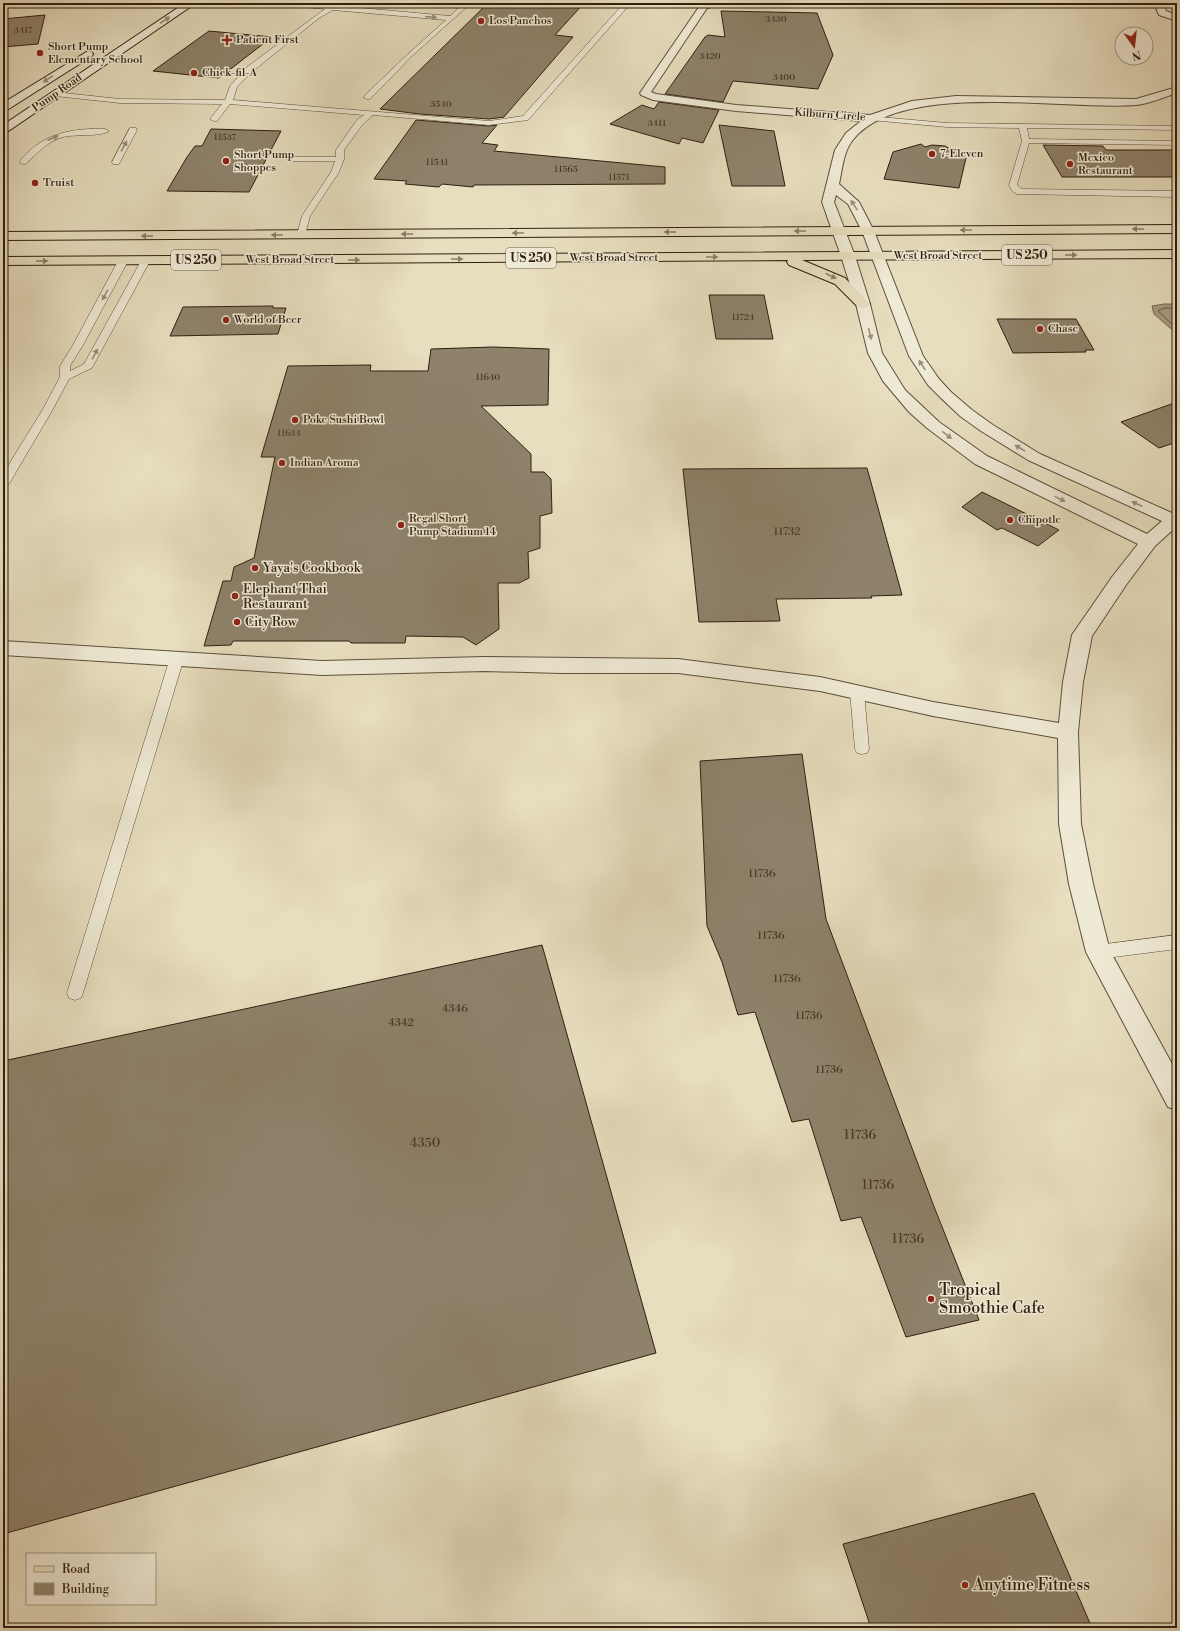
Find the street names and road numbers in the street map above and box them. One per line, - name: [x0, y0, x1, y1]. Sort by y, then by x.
- street label: Pump Road: [29, 70, 85, 115]
- street label: Kilburn Circle: [794, 106, 866, 125]
- road number: US 250: [1002, 245, 1052, 265]
- road number: US 250: [506, 248, 556, 268]
- street label: West Broad Street: [893, 249, 982, 263]
- road number: US 250: [171, 250, 221, 270]
- street label: West Broad Street: [569, 251, 658, 265]
- street label: West Broad Street: [245, 253, 334, 267]

